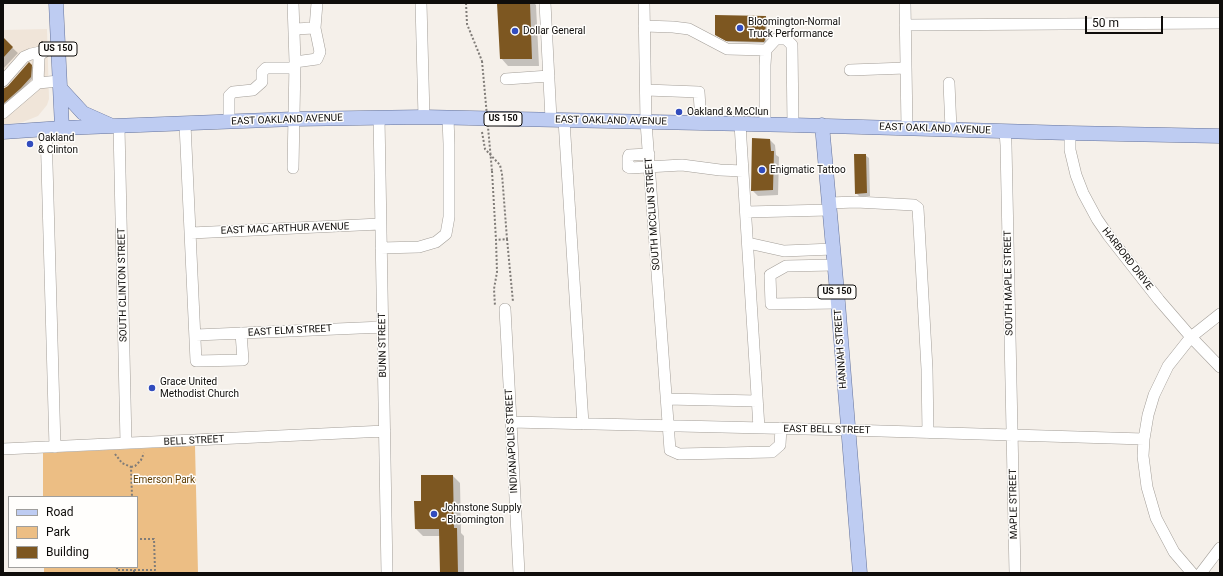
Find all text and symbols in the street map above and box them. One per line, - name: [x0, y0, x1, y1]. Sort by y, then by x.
- scale bar: [1087, 8, 1165, 34]
- place label: Bloomington-Normal Truck Performance: [748, 16, 840, 40]
- text: 50 m: [1092, 16, 1119, 30]
- marker: Bloomington-Normal Truck Performance: [735, 23, 745, 33]
- place label: Dollar General: [523, 25, 585, 37]
- marker: Dollar General: [510, 26, 520, 36]
- road number: US 150: [39, 42, 77, 56]
- place label: Oakland & McClun: [687, 106, 769, 118]
- marker: Oakland & McClun: [674, 107, 684, 117]
- street label: EAST OAKLAND AVENUE: [231, 112, 343, 128]
- road number: US 150: [484, 112, 522, 126]
- street label: EAST OAKLAND AVENUE: [555, 114, 667, 128]
- street label: EAST OAKLAND AVENUE: [879, 121, 991, 137]
- place label: Oakland & Clinton: [38, 132, 78, 156]
- marker: Oakland & Clinton: [25, 139, 35, 149]
- street label: SOUTH MCCLUN STREET: [643, 157, 663, 271]
- place label: Enigmatic Tattoo: [770, 164, 846, 176]
- marker: Enigmatic Tattoo: [757, 165, 767, 175]
- street label: EAST MAC ARTHUR AVENUE: [220, 221, 350, 237]
- street label: HARBORD DRIVE: [1099, 225, 1155, 293]
- street label: SOUTH CLINTON STREET: [116, 228, 130, 342]
- street label: SOUTH MAPLE STREET: [1002, 230, 1016, 336]
- road number: US 150: [818, 285, 856, 299]
- street label: HANNAH STREET: [832, 309, 850, 389]
- street label: BUNN STREET: [376, 312, 390, 378]
- street label: EAST ELM STREET: [248, 323, 332, 339]
- place label: Grace United Methodist Church: [160, 376, 239, 400]
- marker: Grace United Methodist Church: [147, 383, 157, 393]
- street label: INDIANAPOLIS STREET: [503, 388, 521, 494]
- street label: EAST BELL STREET: [783, 423, 871, 437]
- street label: BELL STREET: [163, 433, 225, 449]
- street label: MAPLE STREET: [1007, 469, 1021, 539]
- park label: Emerson Park: [133, 474, 195, 486]
- legend: [8, 496, 138, 568]
- place label: Johnstone Supply - Bloomington: [442, 502, 521, 526]
- text: Road: [46, 505, 74, 519]
- marker: Johnstone Supply - Bloomington: [429, 509, 439, 519]
- text: Park: [46, 525, 70, 539]
- text: Building: [46, 545, 89, 559]

